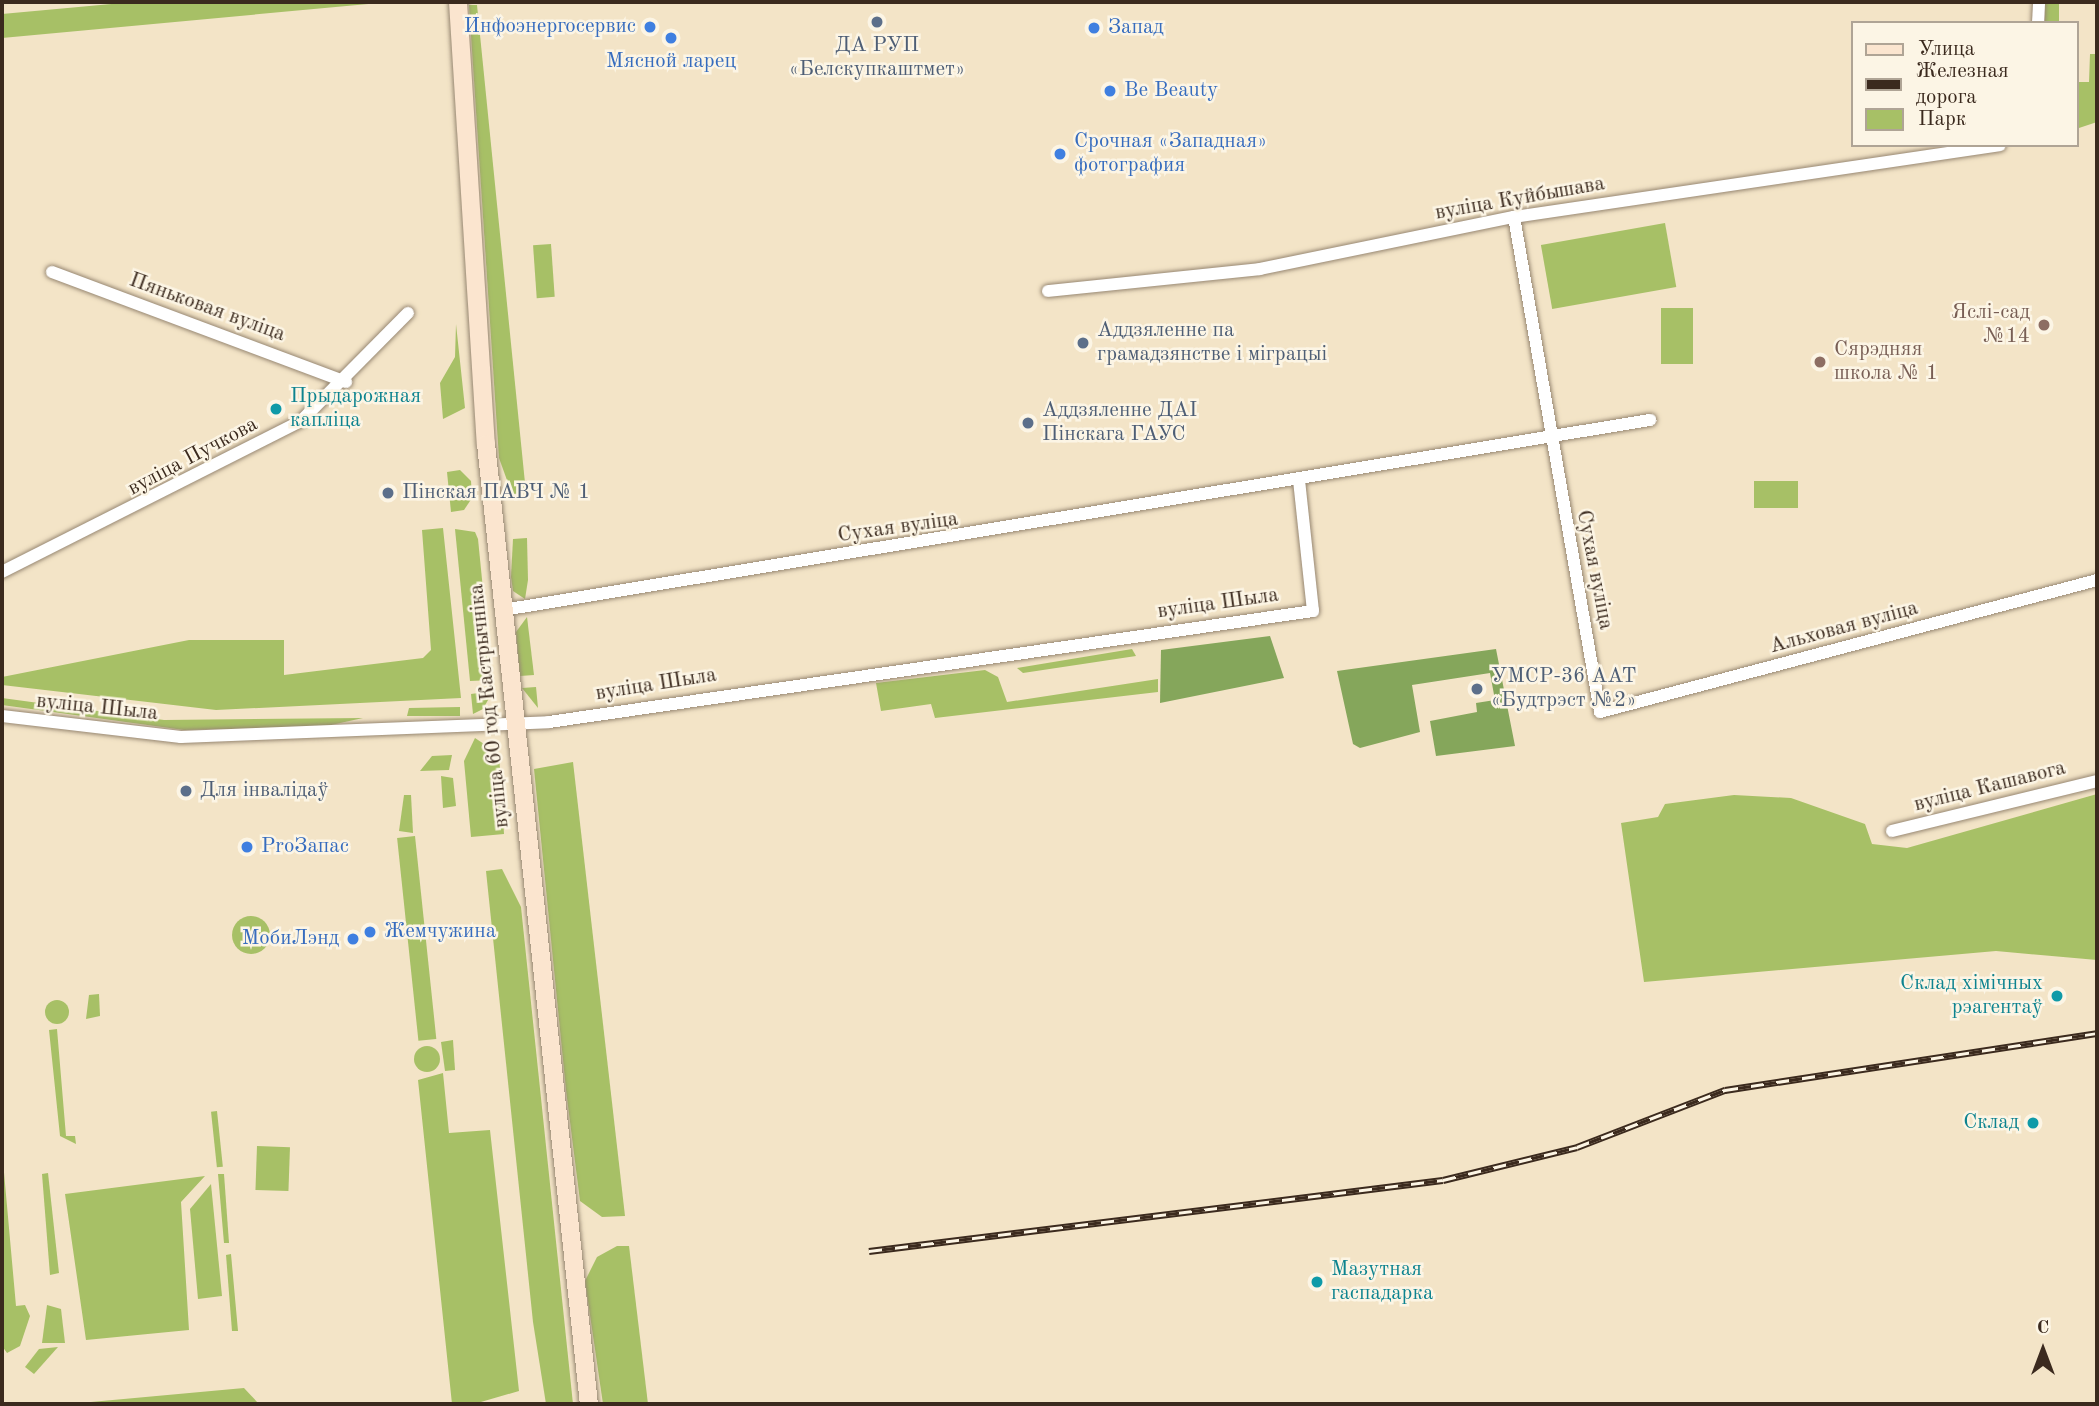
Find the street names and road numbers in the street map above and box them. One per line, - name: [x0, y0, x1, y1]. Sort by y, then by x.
- street label: вуліца Куйбышава: [1433, 172, 1607, 226]
- street label: Пяньковая вуліца: [126, 268, 288, 348]
- street label: вуліца Пучкова: [124, 412, 262, 502]
- street label: Сухая вуліца: [836, 507, 960, 549]
- street label: Сухая вуліца: [1570, 508, 1618, 632]
- street label: вуліца 60 год Кастрычніка: [465, 583, 515, 829]
- street label: вуліца Шыла: [1156, 583, 1280, 625]
- street label: Альховая вуліца: [1767, 596, 1921, 660]
- street label: вуліца Шыла: [594, 663, 718, 707]
- street label: вуліца Шыла: [35, 689, 159, 727]
- street label: вуліца Кашавога: [1912, 756, 2068, 818]

